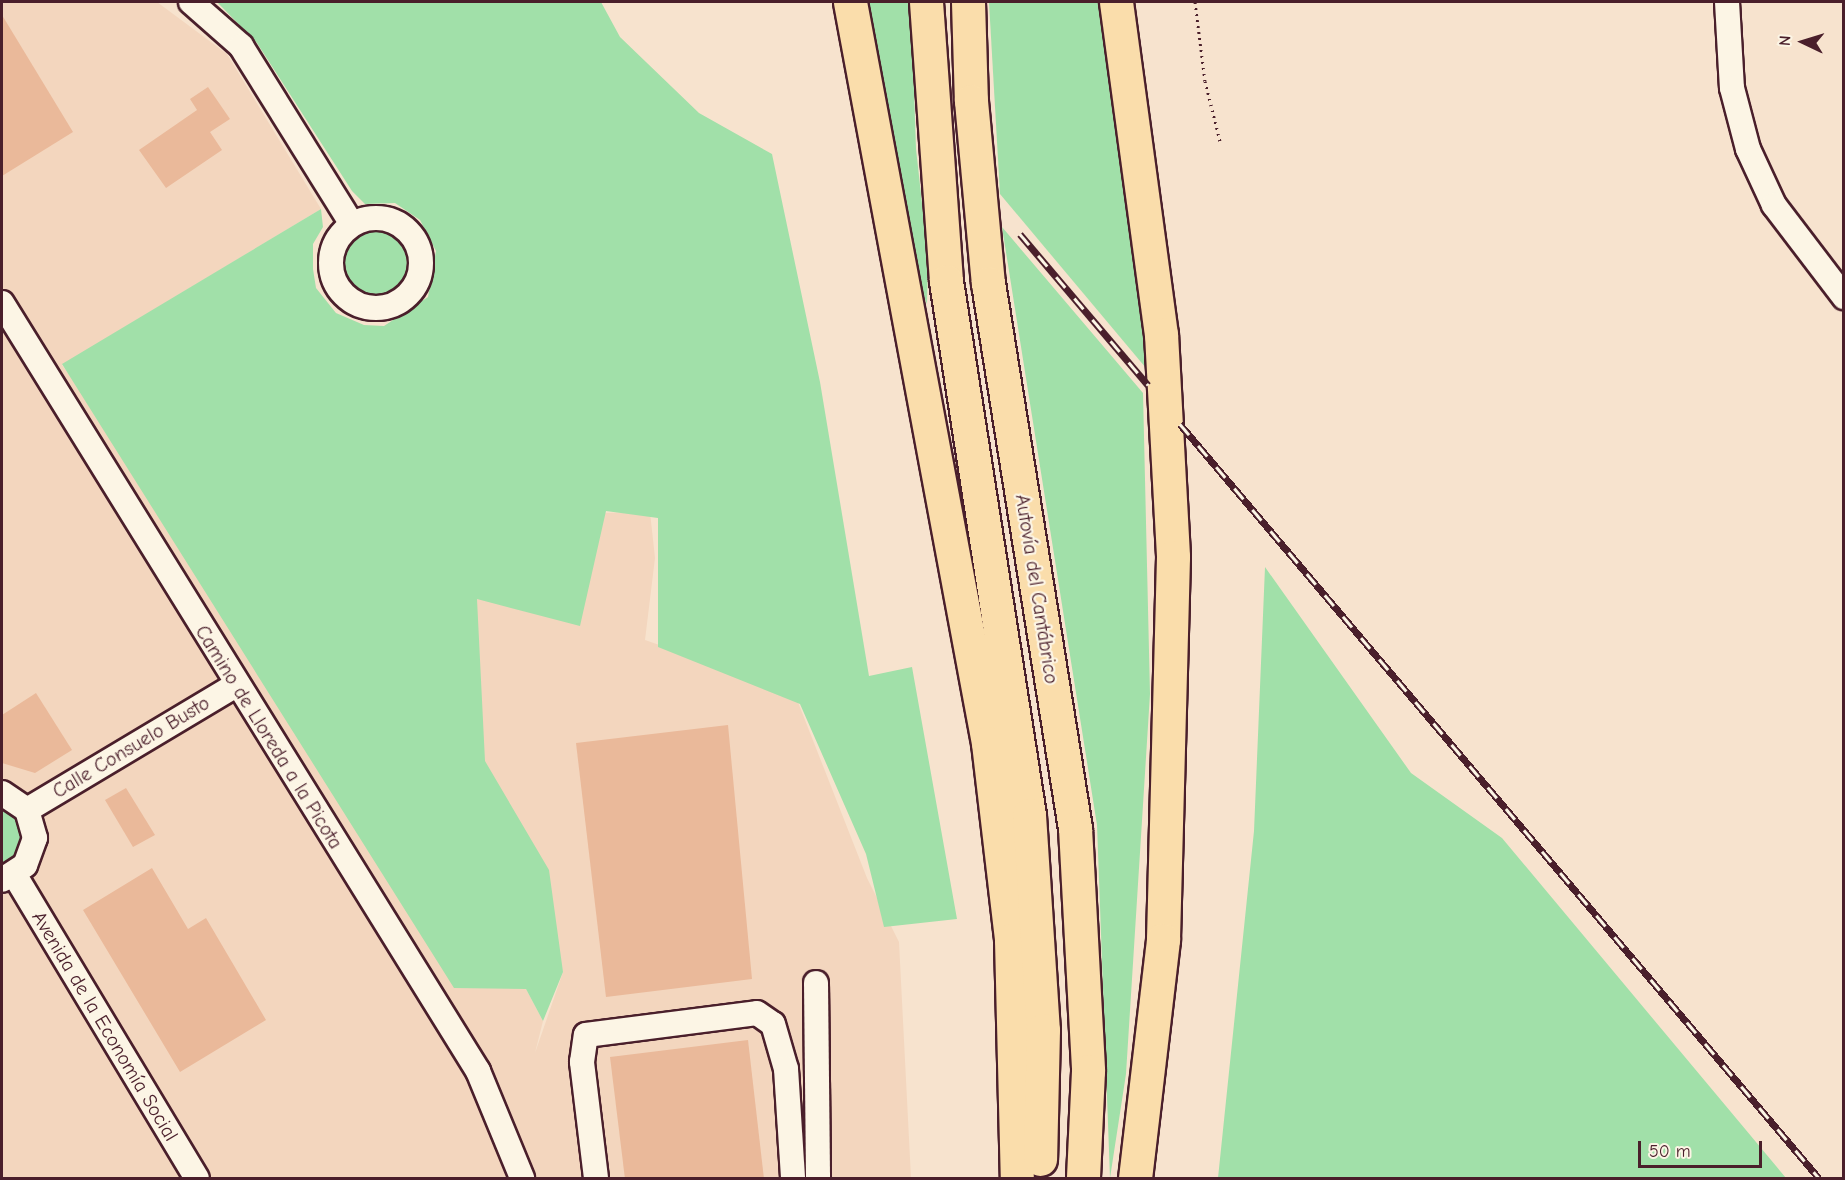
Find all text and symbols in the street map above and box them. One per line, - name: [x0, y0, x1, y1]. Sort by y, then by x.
- north arrow: [1773, 12, 1833, 72]
- text: N: [1776, 35, 1794, 47]
- street label: Autovía del Cantábrico: [1010, 493, 1064, 685]
- street label: Camino de Lloreda a la Picota: [190, 621, 348, 853]
- street label: Calle Consuelo Busto: [48, 691, 214, 803]
- street label: Avenida de la Economía Social: [27, 907, 183, 1145]
- scale bar: [1641, 1129, 1766, 1167]
- text: 50 m: [1649, 1141, 1691, 1162]

